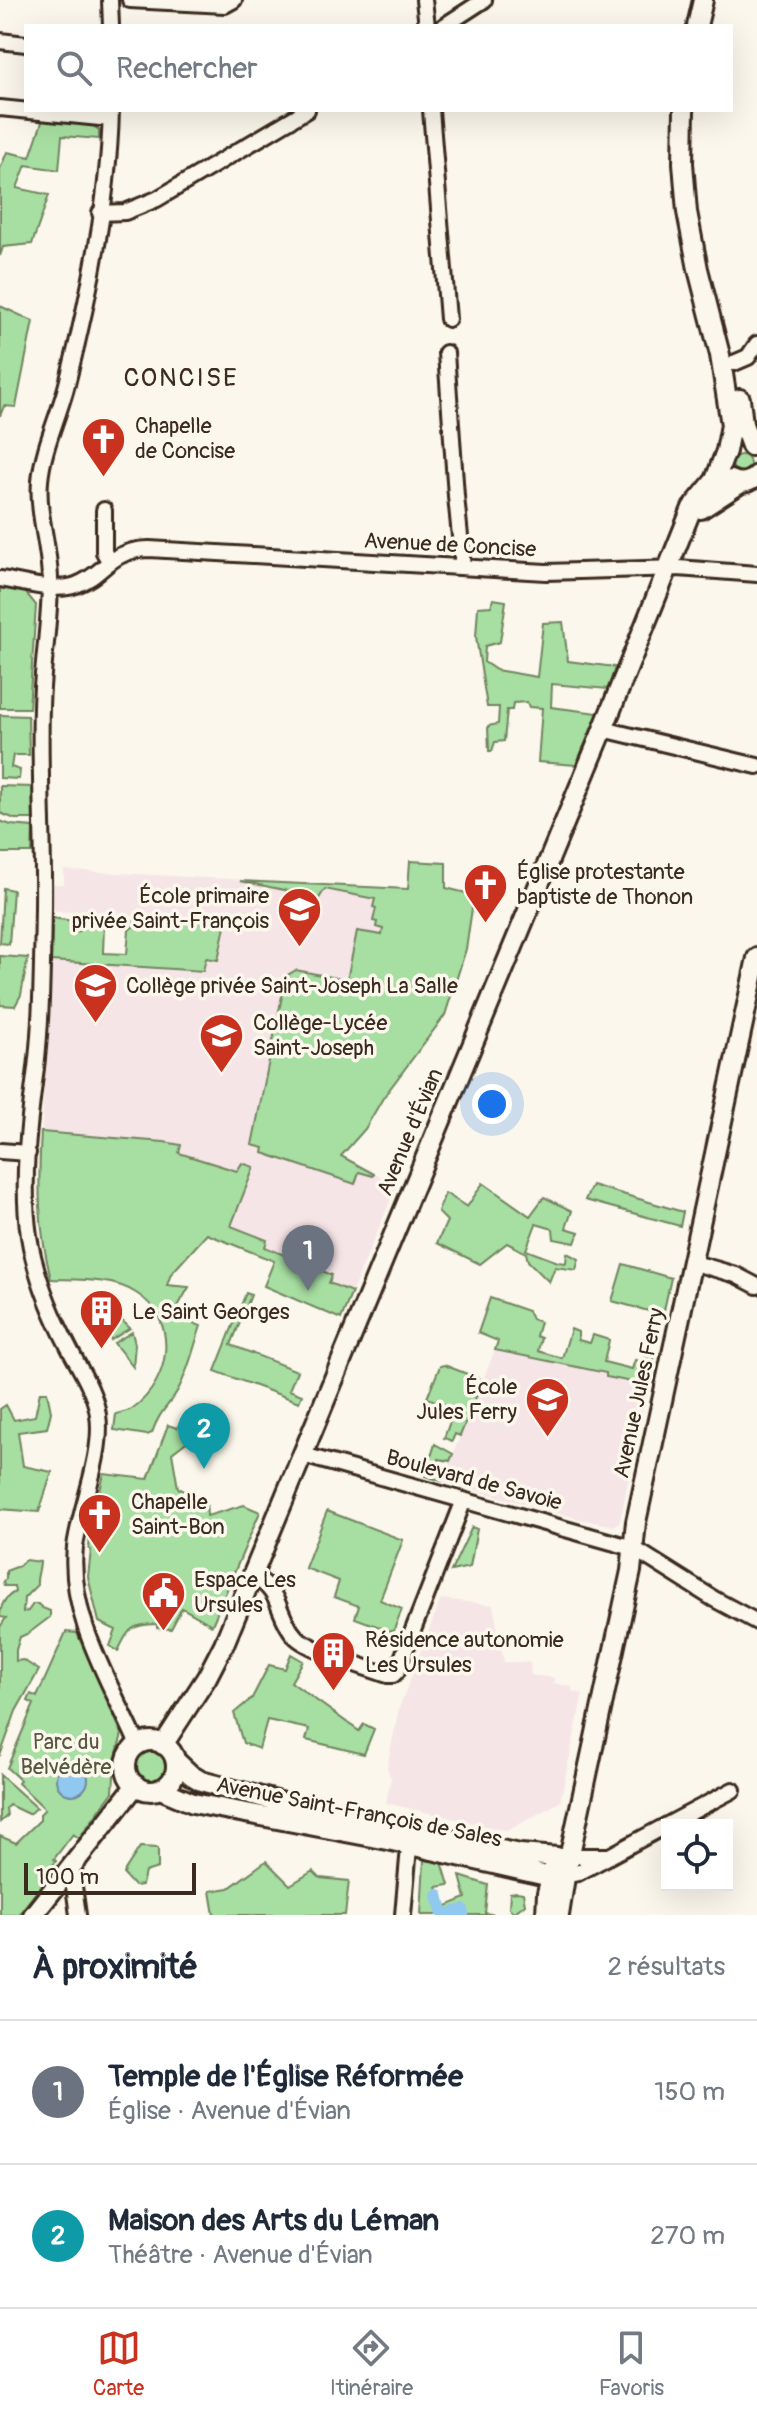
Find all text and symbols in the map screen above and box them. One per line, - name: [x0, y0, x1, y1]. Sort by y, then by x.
- search box: [24, 24, 733, 112]
- icon: search: [52, 46, 96, 90]
- text: Rechercher: [116, 50, 258, 87]
- district label: CONCISE: [123, 362, 239, 394]
- place label: Chapelle de Concise: [135, 412, 235, 465]
- church icon: Chapelle de Concise: [80, 415, 128, 478]
- street label: Avenue de Concise: [363, 527, 537, 564]
- place label: Église protestante baptiste de Thonon: [517, 858, 693, 911]
- church icon: Église protestante baptiste de Thonon: [462, 861, 510, 924]
- place label: École primaire privée Saint-François: [72, 882, 269, 935]
- school or university icon: École primaire privée Saint-François: [276, 885, 324, 948]
- school or university icon: Collège privée Saint-Joseph La Salle: [71, 962, 119, 1025]
- place label: Collège privée Saint-Joseph La Salle: [126, 972, 458, 1000]
- place label: Collège-Lycée Saint-Joseph: [253, 1009, 388, 1062]
- school or university icon: Collège-Lycée Saint-Joseph: [198, 1012, 246, 1075]
- street label: Avenue d'Évian: [371, 1064, 449, 1200]
- your location: [472, 1084, 512, 1124]
- pin: 1: [282, 1225, 334, 1291]
- building icon: Le Saint Georges: [77, 1288, 125, 1351]
- place label: Le Saint Georges: [132, 1298, 290, 1326]
- street label: Avenue Jules Ferry: [607, 1305, 671, 1481]
- place label: École Jules Ferry: [416, 1373, 517, 1426]
- school or university icon: École Jules Ferry: [524, 1376, 572, 1439]
- pin: 2: [178, 1403, 230, 1469]
- street label: Boulevard de Savoie: [383, 1443, 565, 1517]
- place label: Chapelle Saint-Bon: [131, 1488, 225, 1541]
- church icon: Chapelle Saint-Bon: [76, 1491, 124, 1554]
- place label: Espace Les Ursules: [194, 1566, 296, 1619]
- public building icon: Espace Les Ursules: [139, 1569, 187, 1632]
- place label: Résidence autonomie Les Ursules: [365, 1626, 564, 1679]
- building icon: Résidence autonomie Les Ursules: [310, 1629, 358, 1692]
- park label: Parc du Belvédère: [21, 1728, 112, 1781]
- street label: Avenue Saint-François de Sales: [214, 1771, 504, 1853]
- map controls: [661, 1819, 733, 1891]
- button: locate: [661, 1819, 733, 1891]
- scale bar: [24, 1859, 196, 1895]
- text: 100 m: [36, 1863, 99, 1891]
- text: À proximité: [32, 1946, 198, 1989]
- text: 2 résultats: [607, 1951, 725, 1983]
- text: Temple de l'Église Réformée: [108, 2058, 463, 2095]
- text: 1: [53, 2076, 63, 2108]
- text: 150 m: [654, 2076, 725, 2108]
- text: Église · Avenue d'Évian: [108, 2095, 351, 2127]
- text: Maison des Arts du Léman: [108, 2202, 439, 2239]
- text: 2: [51, 2220, 65, 2252]
- text: 270 m: [650, 2220, 725, 2252]
- text: Théâtre · Avenue d'Évian: [108, 2239, 373, 2271]
- tab: Carte: [93, 2326, 144, 2402]
- tab: Itinéraire: [330, 2326, 413, 2402]
- tab: Favoris: [599, 2326, 664, 2402]

